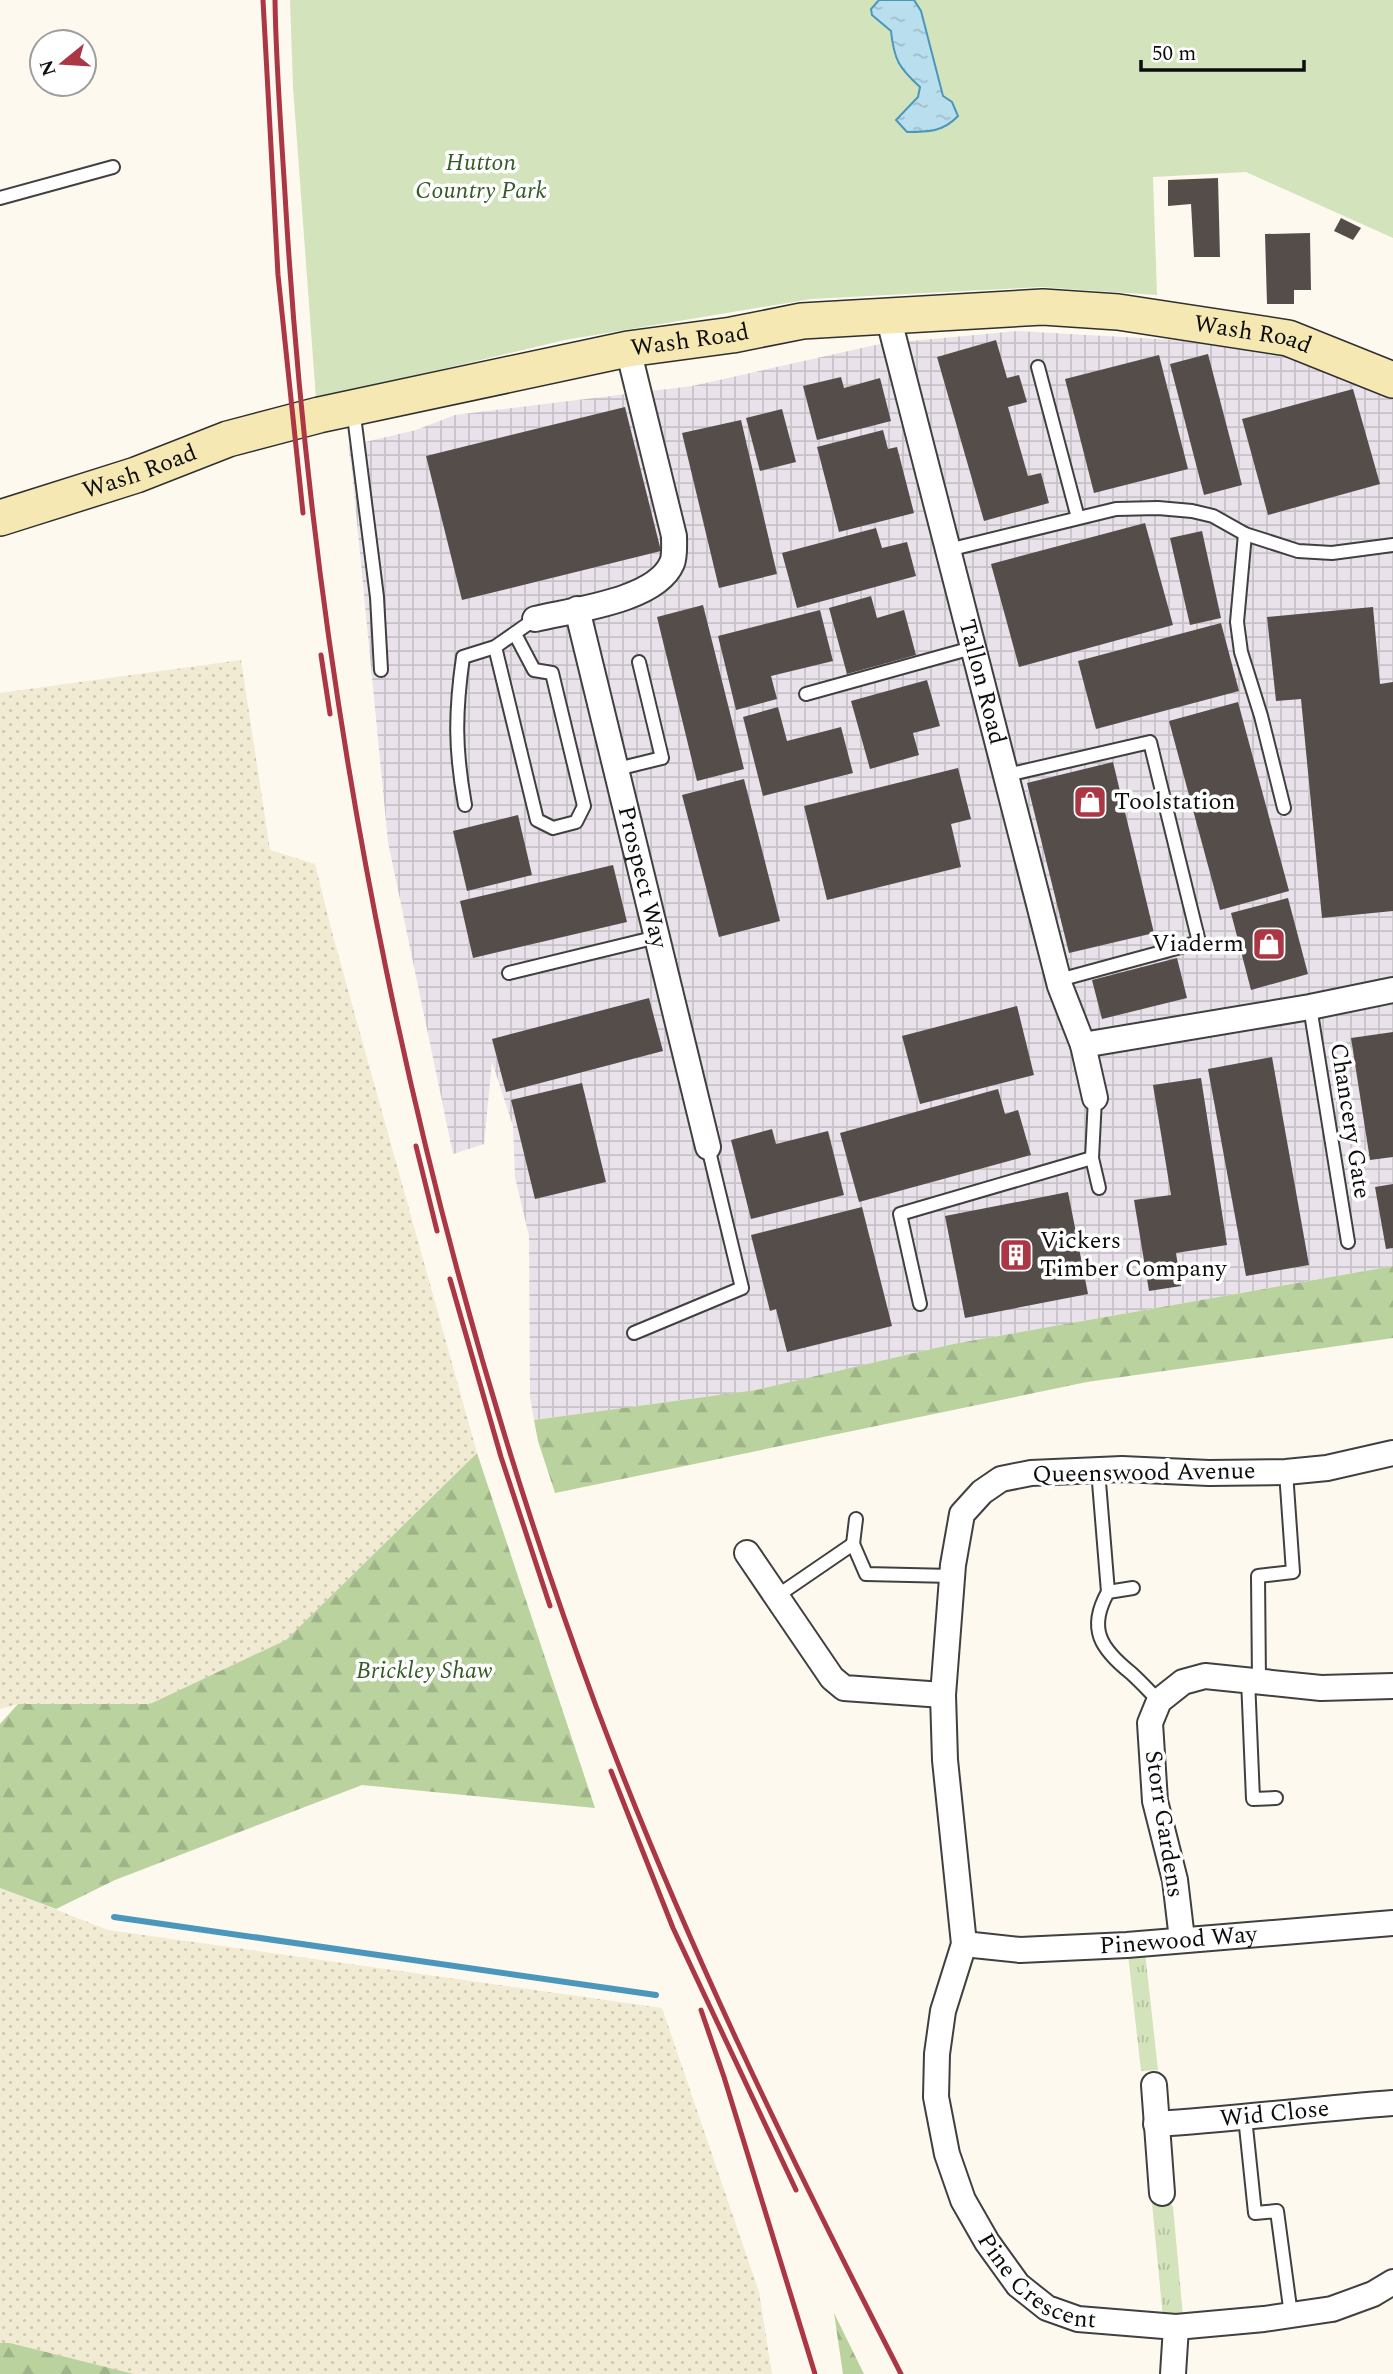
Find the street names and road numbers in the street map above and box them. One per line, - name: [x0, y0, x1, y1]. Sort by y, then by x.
- street label: Wash Road: [1191, 306, 1317, 364]
- street label: Wash Road: [628, 314, 752, 366]
- street label: Wash Road: [78, 435, 202, 509]
- street label: Tallon Road: [949, 616, 1015, 749]
- street label: Prospect Way: [608, 802, 677, 954]
- street label: Chancery Gate: [1320, 1040, 1380, 1202]
- street label: Queenswood Avenue: [1032, 1453, 1256, 1493]
- street label: Storr Gardens: [1135, 1748, 1193, 1900]
- street label: Pinewood Way: [1099, 1916, 1260, 1964]
- street label: Wid Close: [1218, 2091, 1331, 2137]
- street label: Pine Crescent: [967, 2226, 1098, 2338]

